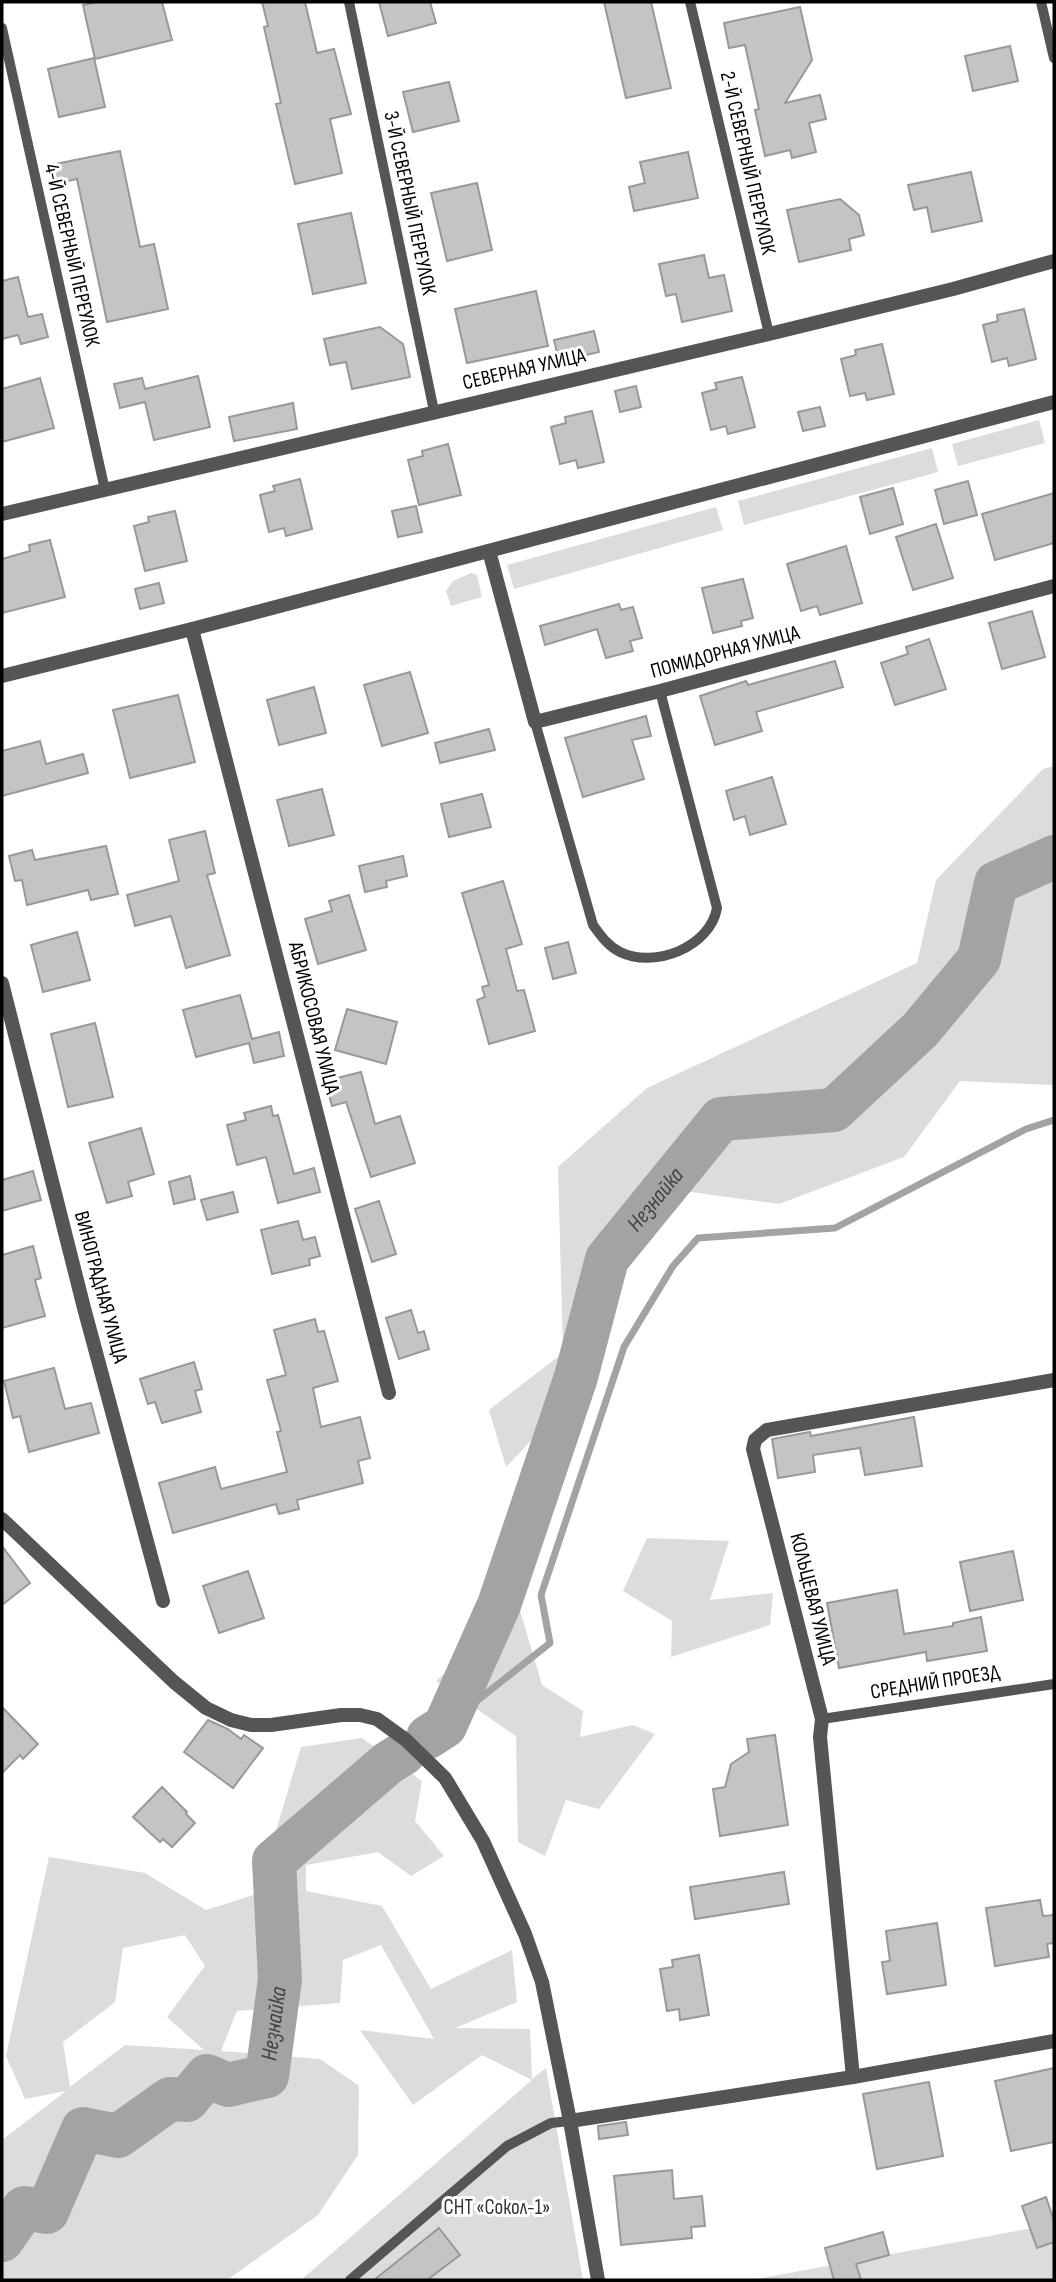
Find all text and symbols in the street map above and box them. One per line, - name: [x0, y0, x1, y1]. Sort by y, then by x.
- street label: 2-Й СЕВЕРНЫЙ ПЕРЕУЛОК: [715, 69, 781, 258]
- street label: 3-Й СЕВЕРНЫЙ ПЕРЕУЛОК: [378, 109, 442, 298]
- street label: 4-Й СЕВЕРНЫЙ ПЕРЕУЛОК: [39, 161, 105, 350]
- street label: СЕВЕРНАЯ УЛИЦА: [460, 342, 589, 395]
- street label: ПОМИДОРНАЯ УЛИЦА: [648, 620, 803, 684]
- street label: АБРИКОСОВАЯ УЛИЦА: [283, 938, 345, 1098]
- water label: Незнайка: [621, 1161, 690, 1237]
- street label: ВИНОГРАДНАЯ УЛИЦА: [69, 1208, 134, 1367]
- street label: КОЛЬЦЕВАЯ УЛИЦА: [785, 1530, 842, 1669]
- street label: СРЕДНИЙ ПРОЕЗД: [868, 1659, 1002, 1705]
- water label: Незнайка: [255, 1984, 293, 2063]
- park label: СНТ «Сокол-1»: [444, 2195, 550, 2220]

